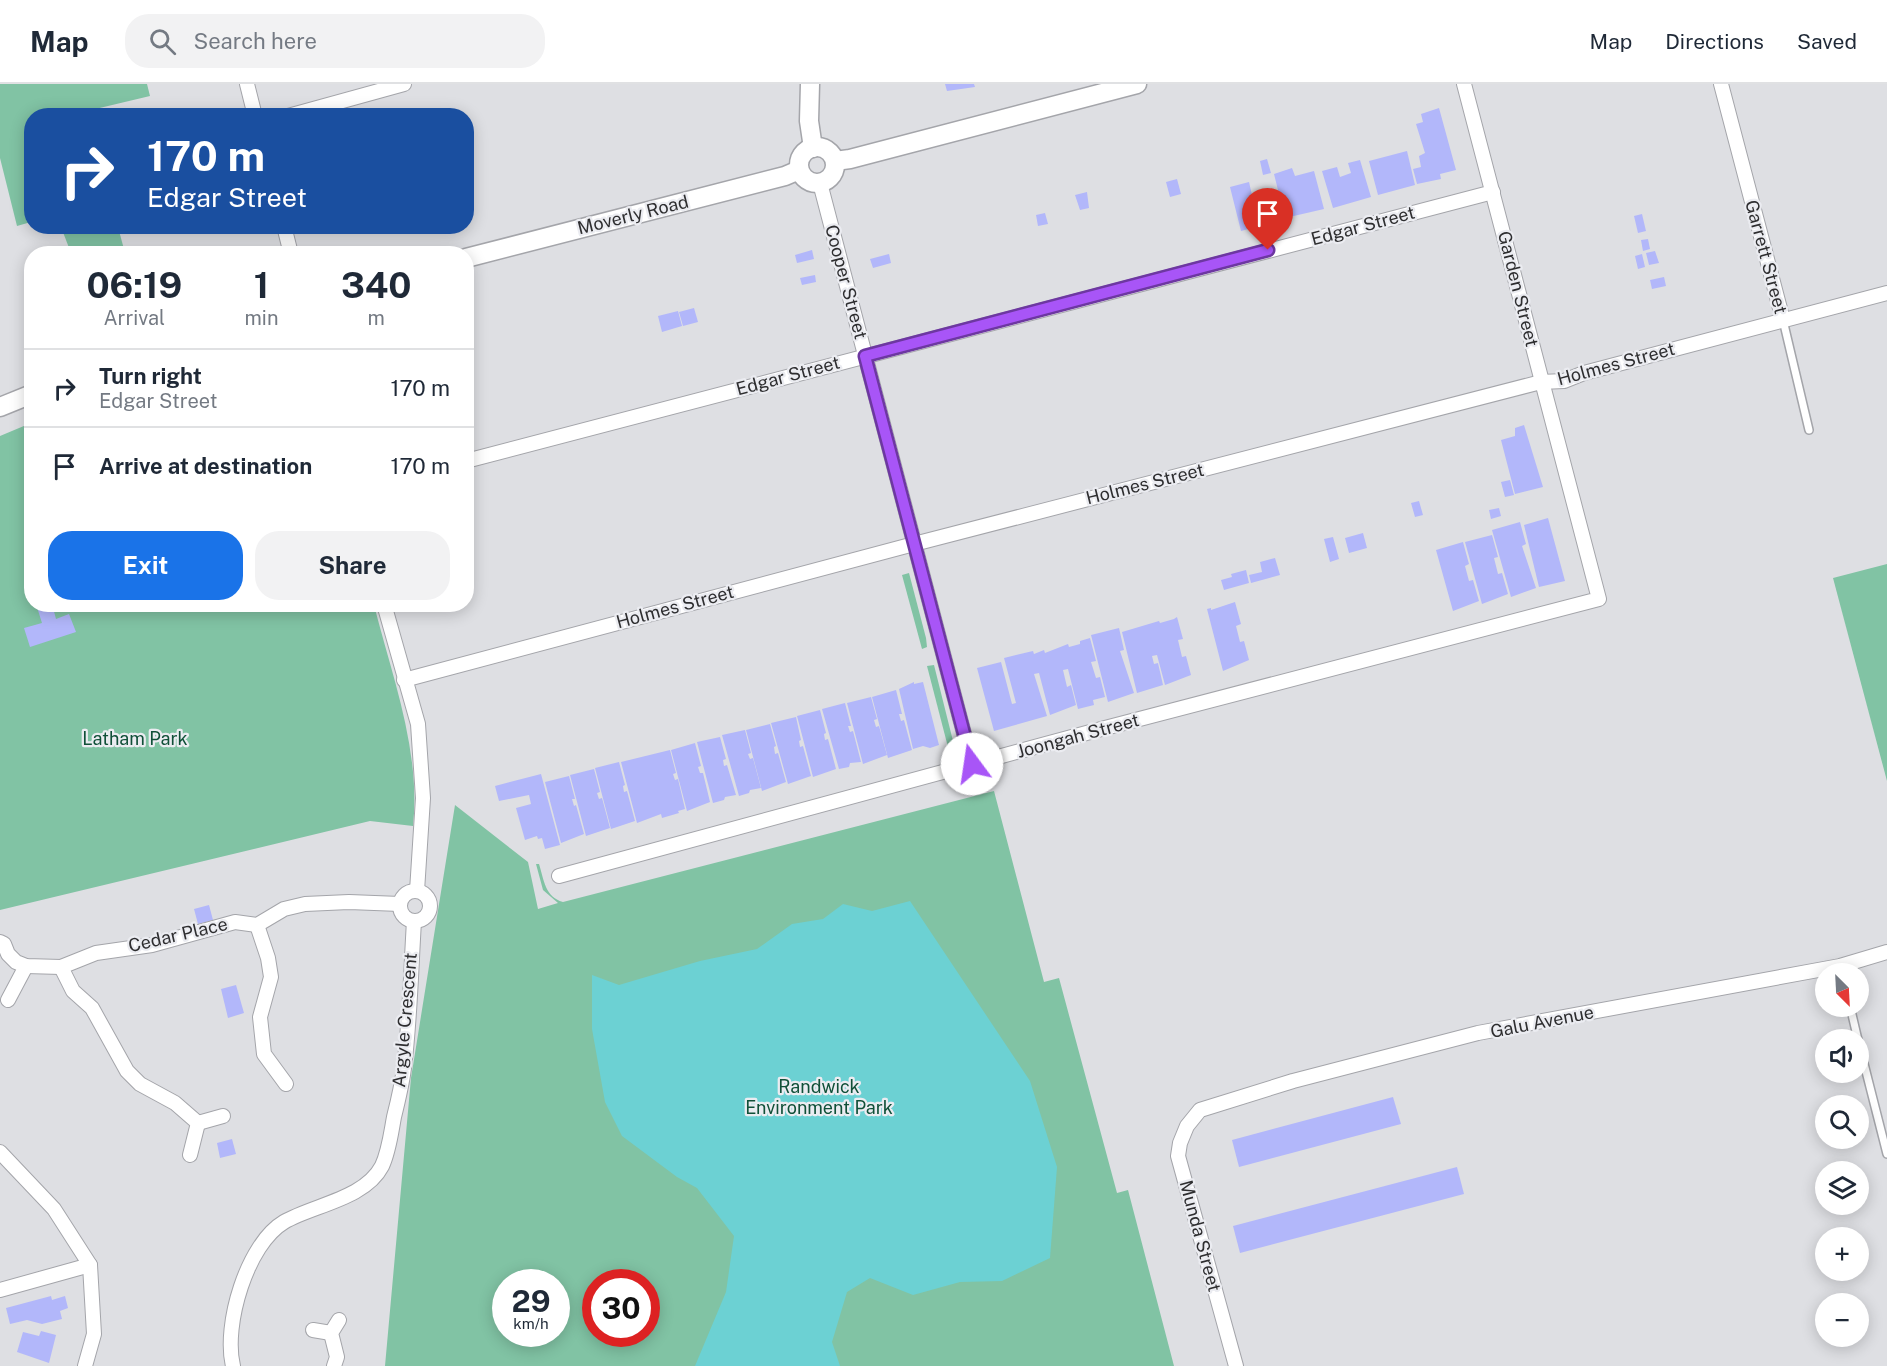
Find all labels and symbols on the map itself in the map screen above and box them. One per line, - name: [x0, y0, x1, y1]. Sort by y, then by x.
- pin: [1242, 188, 1293, 250]
- street label: Moverly Road: [575, 191, 691, 238]
- street label: Garrett Street: [1741, 198, 1792, 316]
- street label: Edgar Street: [1309, 202, 1417, 249]
- street label: Cooper Street: [821, 222, 872, 341]
- street label: Garden Street: [1494, 229, 1543, 349]
- street label: Holmes Street: [1555, 338, 1677, 389]
- street label: Edgar Street: [734, 352, 842, 399]
- street label: Holmes Street: [1084, 459, 1206, 508]
- street label: Holmes Street: [614, 581, 736, 632]
- street label: Joongah Street: [1014, 709, 1141, 762]
- park label: Latham Park: [82, 728, 188, 749]
- position arrow: [940, 732, 1004, 796]
- street label: Cedar Place: [126, 913, 230, 956]
- street label: Argyle Crescent: [388, 952, 421, 1088]
- north arrow: [1815, 963, 1869, 1017]
- street label: Galu Avenue: [1488, 1001, 1595, 1042]
- park label: Randwick Environment Park: [745, 1076, 893, 1118]
- street label: Munda Street: [1176, 1178, 1225, 1294]
- speed limit sign: 30: [582, 1269, 660, 1347]

